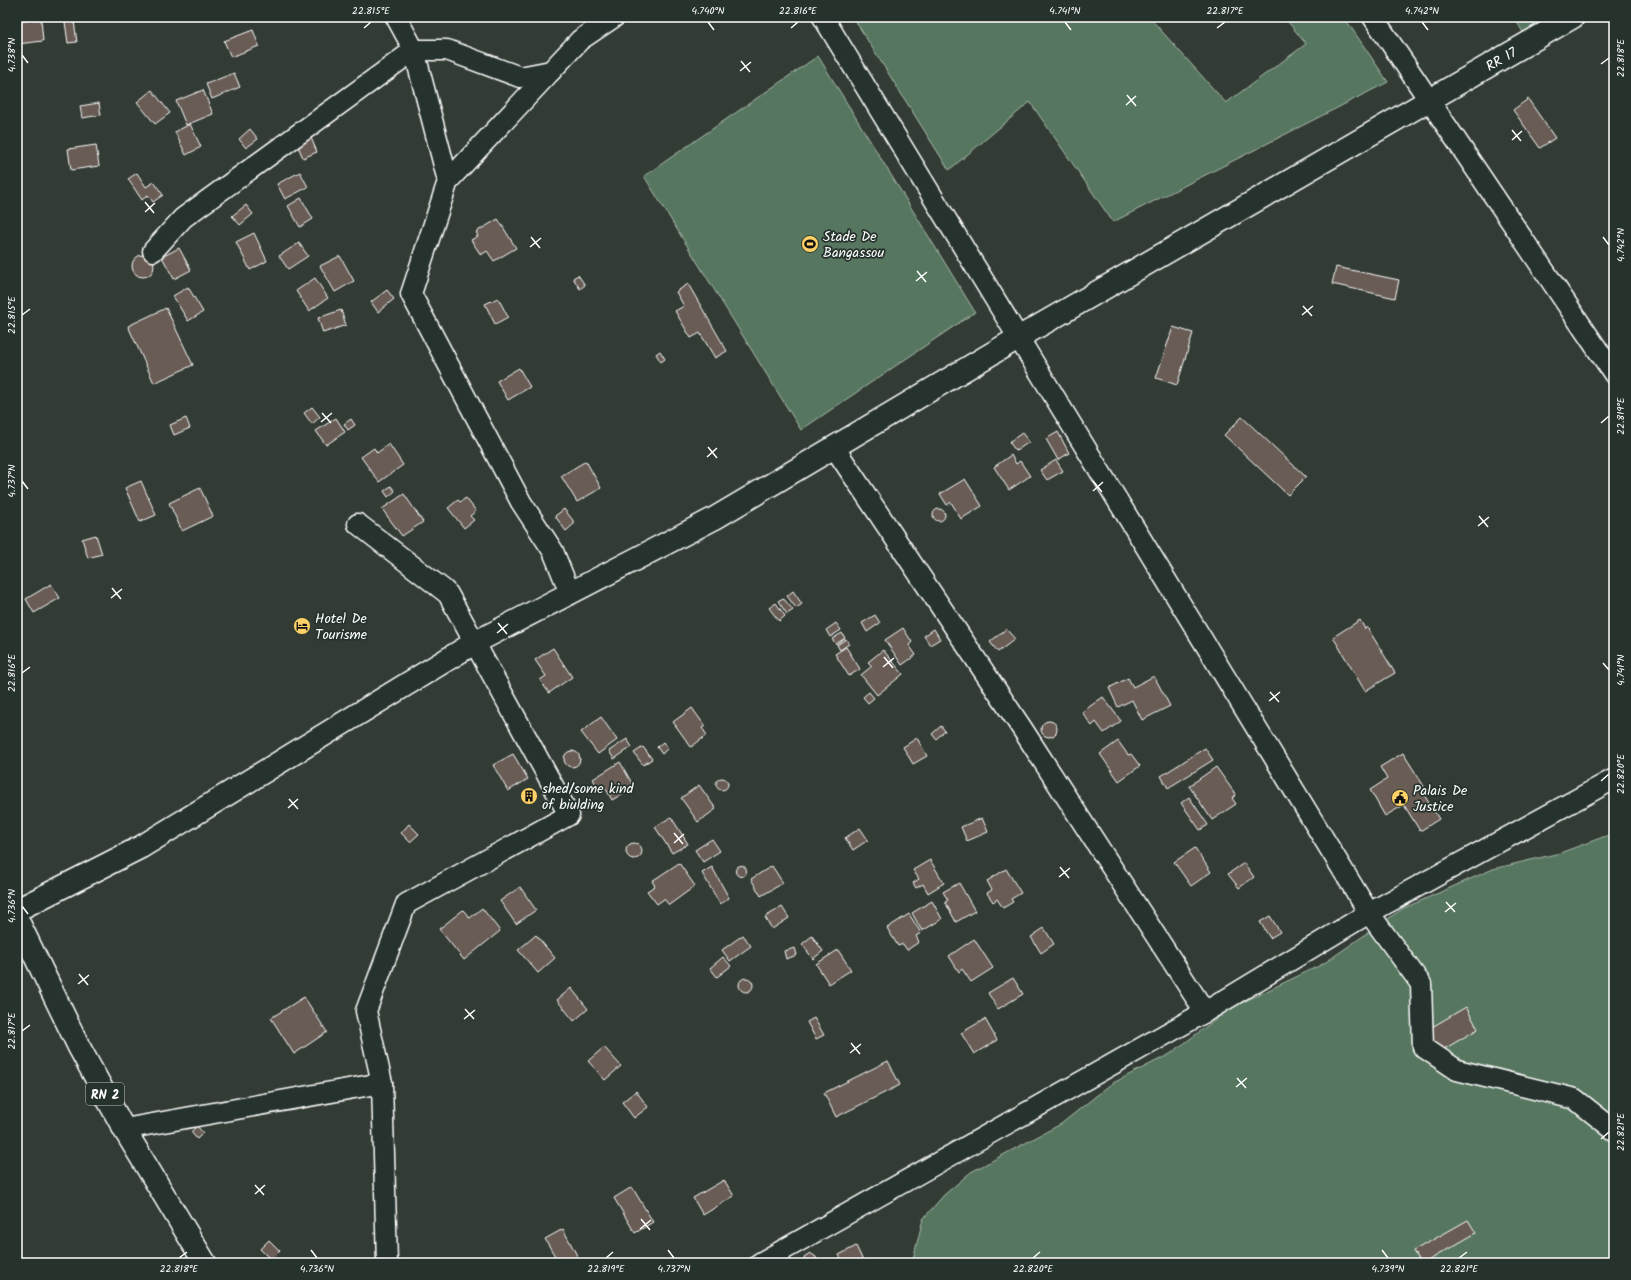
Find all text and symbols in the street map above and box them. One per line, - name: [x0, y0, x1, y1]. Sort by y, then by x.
- text: 22.815°E: [352, 3, 391, 19]
- text: 4.740°N: [691, 3, 725, 19]
- text: 22.816°E: [779, 3, 818, 19]
- text: 4.741°N: [1049, 3, 1081, 19]
- text: 22.817°E: [1207, 3, 1245, 19]
- text: 4.742°N: [1405, 3, 1439, 19]
- text: 4.738°N: [4, 38, 20, 72]
- text: 22.818°E: [1613, 38, 1629, 77]
- street label: RR 17: [1482, 42, 1522, 78]
- place label: Stade De Bangassou: [823, 226, 884, 264]
- text: 4.742°N: [1613, 228, 1629, 262]
- sports icon: Stade De Bangassou: [800, 234, 820, 254]
- text: 22.815°E: [4, 295, 20, 334]
- text: 22.819°E: [1613, 396, 1629, 435]
- text: 4.737°N: [4, 464, 20, 497]
- place label: Hotel De Tourisme: [315, 608, 368, 646]
- hotel icon: Hotel De Tourisme: [292, 616, 312, 636]
- text: 22.816°E: [4, 653, 20, 692]
- text: 4.741°N: [1613, 654, 1629, 686]
- text: 22.820°E: [1613, 753, 1629, 794]
- place label: shed/some kind of biulding: [542, 778, 634, 816]
- place label: Palais De Justice: [1413, 780, 1468, 818]
- building icon: shed/some kind of biulding: [519, 786, 539, 806]
- public building icon: Palais De Justice: [1390, 788, 1410, 808]
- text: 4.736°N: [4, 889, 20, 923]
- text: 22.817°E: [4, 1011, 20, 1050]
- road number: RN 2: [86, 1083, 124, 1105]
- text: 22.821°E: [1613, 1112, 1629, 1151]
- text: 22.818°E: [160, 1261, 199, 1277]
- text: 4.736°N: [300, 1261, 334, 1277]
- text: 22.819°E: [587, 1261, 626, 1277]
- text: 4.737°N: [658, 1261, 691, 1277]
- text: 22.820°E: [1013, 1261, 1054, 1277]
- text: 4.739°N: [1371, 1261, 1405, 1277]
- text: 22.821°E: [1440, 1261, 1479, 1277]

